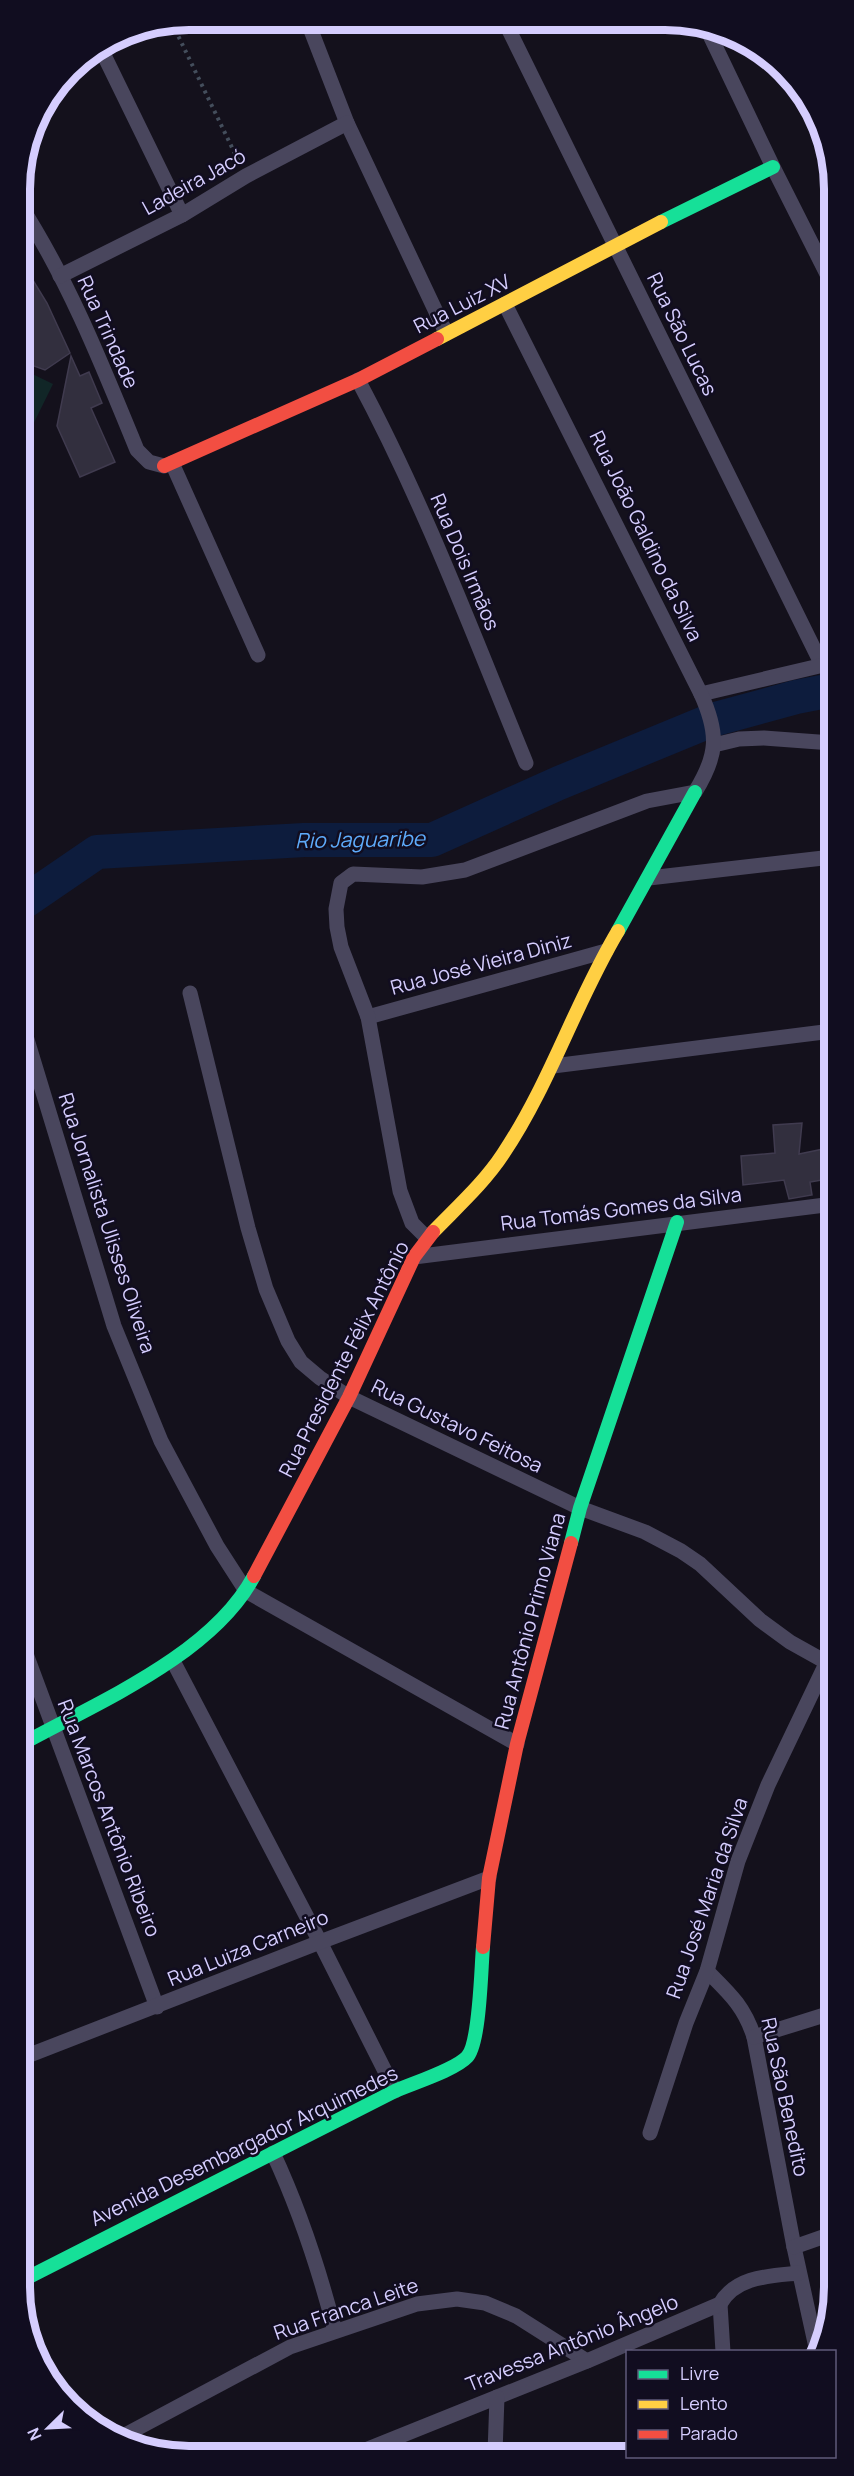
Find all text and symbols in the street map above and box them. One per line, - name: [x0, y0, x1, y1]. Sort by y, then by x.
- street label: Ladeira Jacó: [137, 142, 250, 221]
- street label: Rua Luiz XV: [409, 268, 515, 339]
- street label: Rua São Lucas: [641, 268, 724, 400]
- street label: Rua Trindade: [72, 271, 145, 392]
- street label: Rua João Galdino da Silva: [584, 426, 709, 646]
- street label: Rua Dois Irmãos: [424, 489, 506, 634]
- water label: Rio Jaguaribe: [295, 824, 427, 854]
- street label: Rua José Vieira Diniz: [387, 926, 575, 1001]
- street label: Rua Jornalista Ulisses Oliveira: [53, 1089, 162, 1356]
- street label: Rua Tomás Gomes da Silva: [499, 1180, 743, 1237]
- street label: Rua Presidente Félix Antônio: [272, 1236, 415, 1481]
- street label: Rua Gustavo Feitosa: [367, 1372, 547, 1479]
- street label: Rua Antônio Primo Viana: [488, 1510, 571, 1732]
- street label: Rua Marcos Antônio Ribeiro: [52, 1695, 167, 1941]
- street label: Rua José Maria da Silva: [659, 1794, 754, 2002]
- street label: Rua Luiza Carneiro: [163, 1903, 332, 1992]
- street label: Rua São Benedito: [755, 2015, 816, 2179]
- street label: Avenida Desembargador Arquimedes: [86, 2059, 402, 2232]
- street label: Rua Franca Leite: [270, 2271, 422, 2346]
- street label: Travessa Antônio Ângelo: [462, 2287, 682, 2398]
- legend: [626, 2350, 836, 2458]
- text: Livre: [680, 2361, 719, 2385]
- text: Lento: [680, 2391, 728, 2415]
- north arrow: [18, 2398, 78, 2458]
- text: Parado: [680, 2421, 738, 2445]
- text: N: [22, 2424, 47, 2444]

